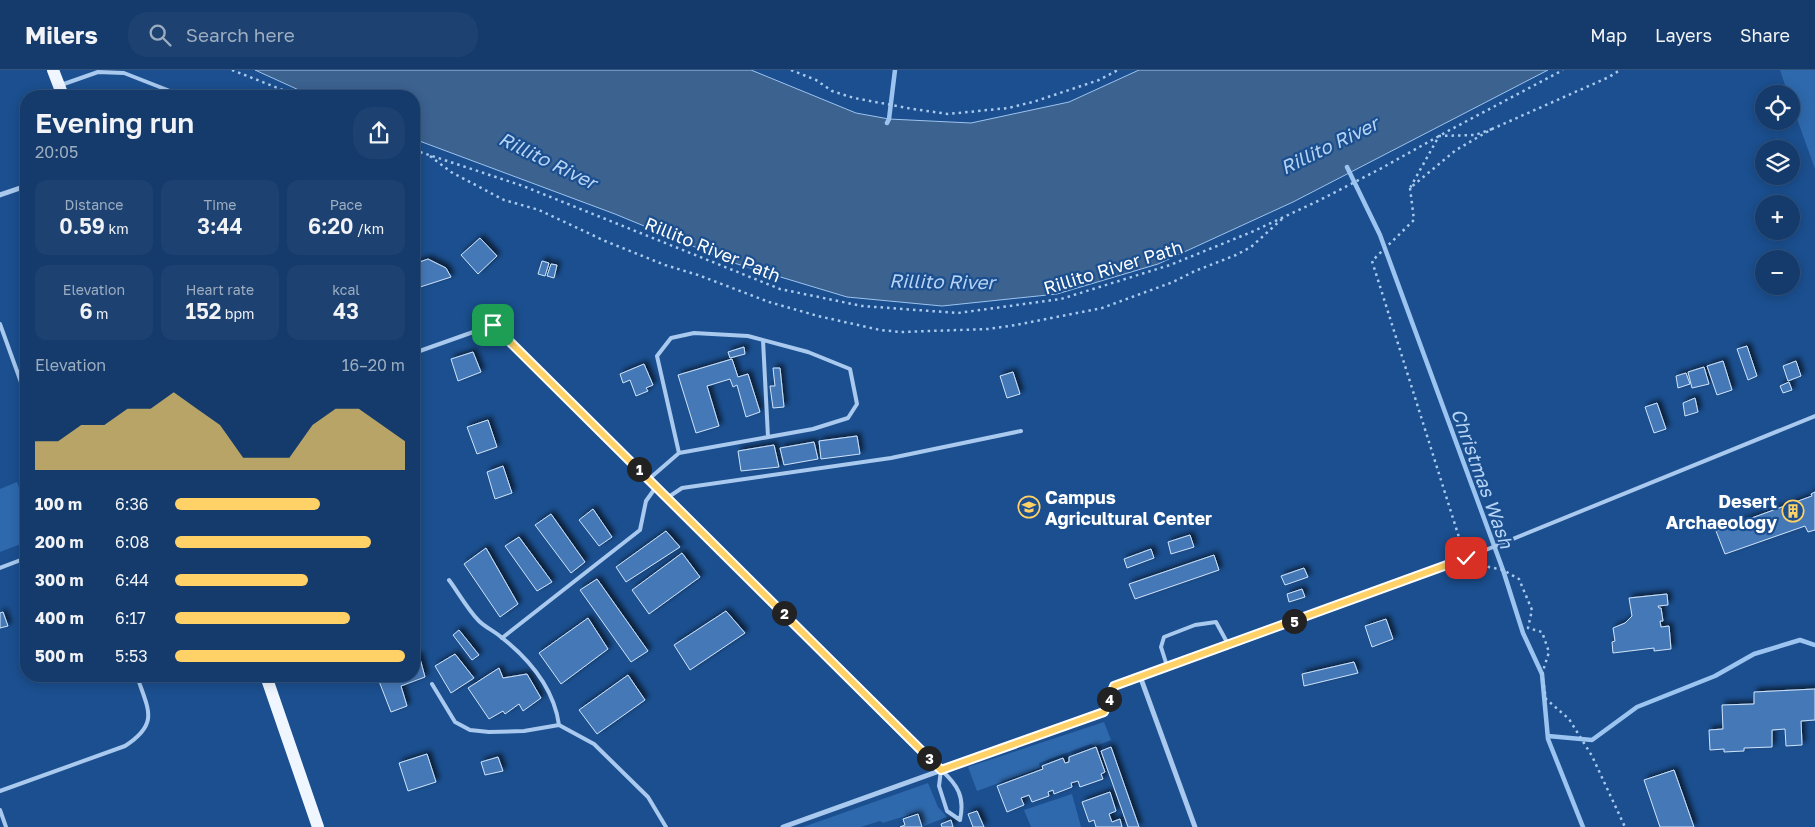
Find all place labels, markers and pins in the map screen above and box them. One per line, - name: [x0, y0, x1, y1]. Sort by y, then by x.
- pin: [472, 304, 514, 346]
- pin: 1: [626, 456, 652, 482]
- place label: Campus Agricultural Center: [1045, 486, 1212, 529]
- place label: Desert Archaeology: [1666, 490, 1777, 533]
- school or university icon: Campus Agricultural Center: [1017, 495, 1041, 519]
- building icon: Desert Archaeology: [1781, 499, 1805, 523]
- pin: [1445, 537, 1487, 579]
- pin: 2: [772, 600, 796, 626]
- pin: 5: [1282, 608, 1306, 634]
- pin: 4: [1096, 686, 1122, 712]
- pin: 3: [916, 746, 942, 770]

